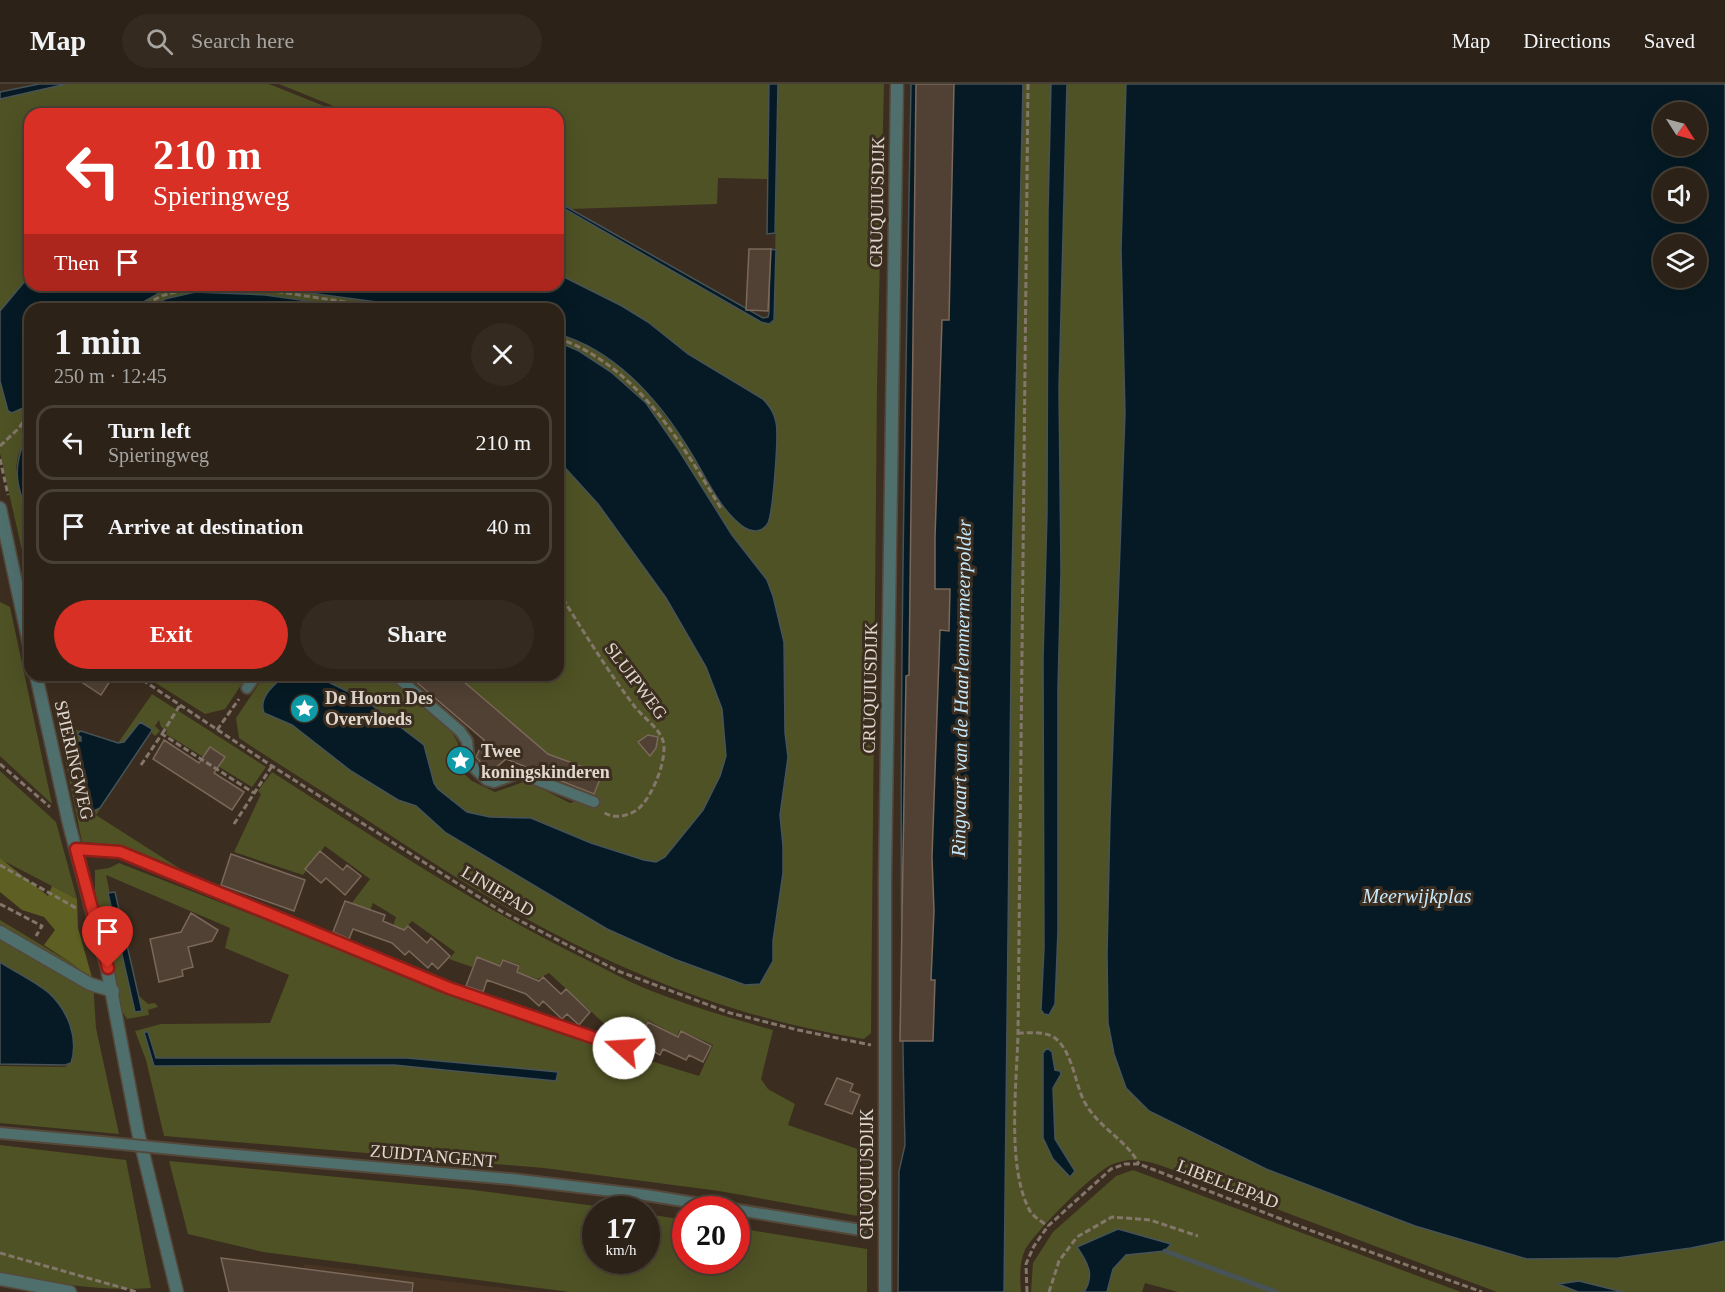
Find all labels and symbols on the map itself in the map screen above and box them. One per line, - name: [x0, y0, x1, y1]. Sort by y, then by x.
- north arrow: [1653, 102, 1707, 156]
- street label: CRUQUIUSDIJK: [866, 136, 888, 268]
- water label: Ringvaart van de Haarlemmermeerpolder: [947, 519, 976, 858]
- street label: CRUQUIUSDIJK: [859, 622, 881, 754]
- street label: SLUIPWEG: [601, 639, 671, 723]
- place label: De Hoorn Des Overvloeds: [325, 688, 433, 729]
- place icon: De Hoorn Des Overvloeds: [288, 692, 320, 724]
- street label: SPIERINGWEG: [51, 698, 97, 822]
- place label: Twee koningskinderen: [481, 741, 610, 782]
- place icon: Twee koningskinderen: [444, 745, 476, 777]
- street label: LINIEPAD: [458, 861, 538, 921]
- water label: Meerwijkplas: [1362, 885, 1472, 908]
- pin: [82, 906, 133, 968]
- position arrow: [592, 1016, 656, 1080]
- street label: CRUQUIUSDIJK: [857, 1108, 877, 1240]
- street label: ZUIDTANGENT: [369, 1141, 497, 1171]
- street label: LIBELLEPAD: [1174, 1155, 1282, 1213]
- speed limit sign: 20: [672, 1196, 750, 1274]

